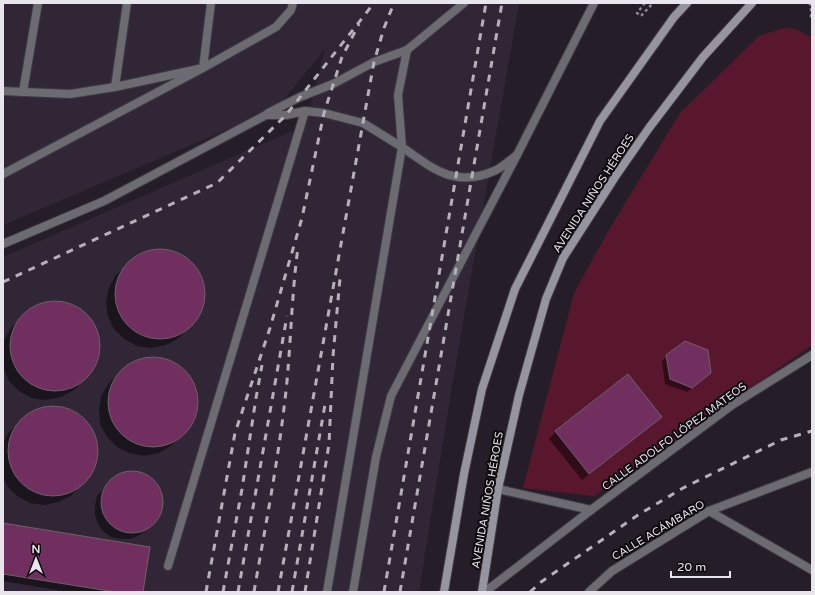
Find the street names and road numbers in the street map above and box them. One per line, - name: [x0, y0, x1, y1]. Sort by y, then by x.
- street label: AVENIDA NIÑOS HÉROES: [549, 131, 637, 255]
- street label: CALLE ADOLFO LÓPEZ MATEOS: [599, 379, 749, 493]
- street label: AVENIDA NIÑOS HÉROES: [468, 430, 506, 570]
- street label: CALLE ACÁMBARO: [609, 497, 707, 563]

